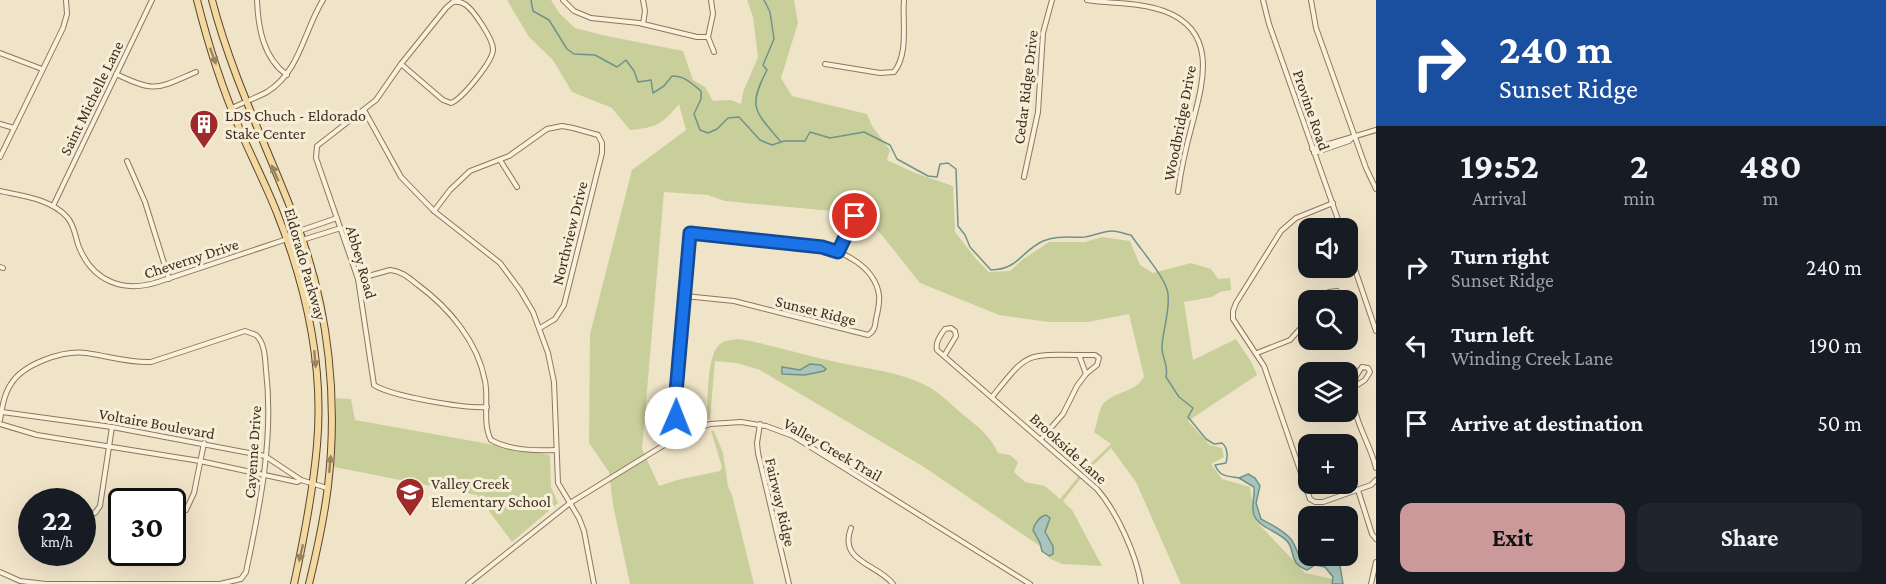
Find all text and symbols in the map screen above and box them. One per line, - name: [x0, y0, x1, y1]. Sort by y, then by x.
- icon: right: [1400, 24, 1478, 102]
- text: 240 m: [1499, 25, 1612, 72]
- street label: Cedar Ridge Drive: [1010, 29, 1042, 145]
- street label: Saint Michelle Lane: [56, 38, 127, 158]
- one-way arrow: [208, 47, 218, 65]
- street label: Woodbridge Drive: [1160, 64, 1200, 182]
- street label: Provine Road: [1290, 68, 1333, 153]
- text: Sunset Ridge: [1499, 74, 1638, 104]
- place label: LDS Chuch - Eldorado Stake Center: [225, 107, 366, 142]
- building icon: LDS Chuch - Eldorado Stake Center: [188, 108, 220, 150]
- text: 19:52: [1460, 146, 1539, 186]
- text: 2: [1630, 146, 1648, 186]
- text: 480: [1739, 146, 1802, 186]
- one-way arrow: [270, 164, 280, 182]
- street label: Northview Drive: [548, 180, 591, 287]
- text: Arrival: [1472, 187, 1527, 209]
- text: min: [1623, 187, 1655, 209]
- text: m: [1763, 187, 1779, 209]
- pin: [829, 190, 880, 241]
- icon: arrive: [838, 199, 871, 232]
- street label: Eldorado Parkway: [280, 206, 330, 323]
- map controls: [1298, 218, 1358, 566]
- button: sound: [1298, 218, 1358, 278]
- street label: Abbey Road: [342, 224, 380, 301]
- street label: Cheverny Drive: [142, 235, 241, 283]
- text: Turn right: [1451, 244, 1549, 269]
- icon: right: [1400, 251, 1433, 284]
- text: 240 m: [1806, 255, 1862, 280]
- text: Sunset Ridge: [1451, 269, 1554, 291]
- button: search: [1298, 290, 1358, 350]
- street label: Sunset Ridge: [774, 292, 858, 330]
- text: Turn left: [1451, 322, 1534, 347]
- icon: left: [1400, 329, 1433, 362]
- text: 190 m: [1809, 333, 1862, 358]
- text: Winding Creek Lane: [1451, 347, 1613, 369]
- one-way arrow: [310, 350, 320, 369]
- button: layers: [1298, 362, 1358, 422]
- position arrow: [644, 386, 708, 450]
- street label: Voltaire Boulevard: [98, 405, 217, 442]
- street label: Cayenne Drive: [241, 405, 265, 499]
- icon: arrive: [1400, 407, 1433, 440]
- street label: Brookside Lane: [1027, 409, 1111, 487]
- text: Arrive at destination: [1451, 411, 1643, 436]
- text: 50 m: [1817, 411, 1862, 436]
- street label: Valley Creek Trail: [780, 414, 885, 485]
- button: +: [1298, 434, 1358, 494]
- one-way arrow: [325, 455, 335, 474]
- street label: Fairway Ridge: [761, 456, 799, 548]
- place label: Valley Creek Elementary School: [431, 475, 551, 511]
- school or university icon: Valley Creek Elementary School: [394, 476, 426, 518]
- speed limit sign: 30: [108, 488, 186, 566]
- text: 22: [42, 503, 72, 536]
- button: Exit: [1400, 503, 1625, 572]
- button: Share: [1637, 503, 1862, 572]
- button: −: [1298, 506, 1358, 566]
- text: km/h: [41, 534, 73, 550]
- one-way arrow: [296, 544, 305, 563]

